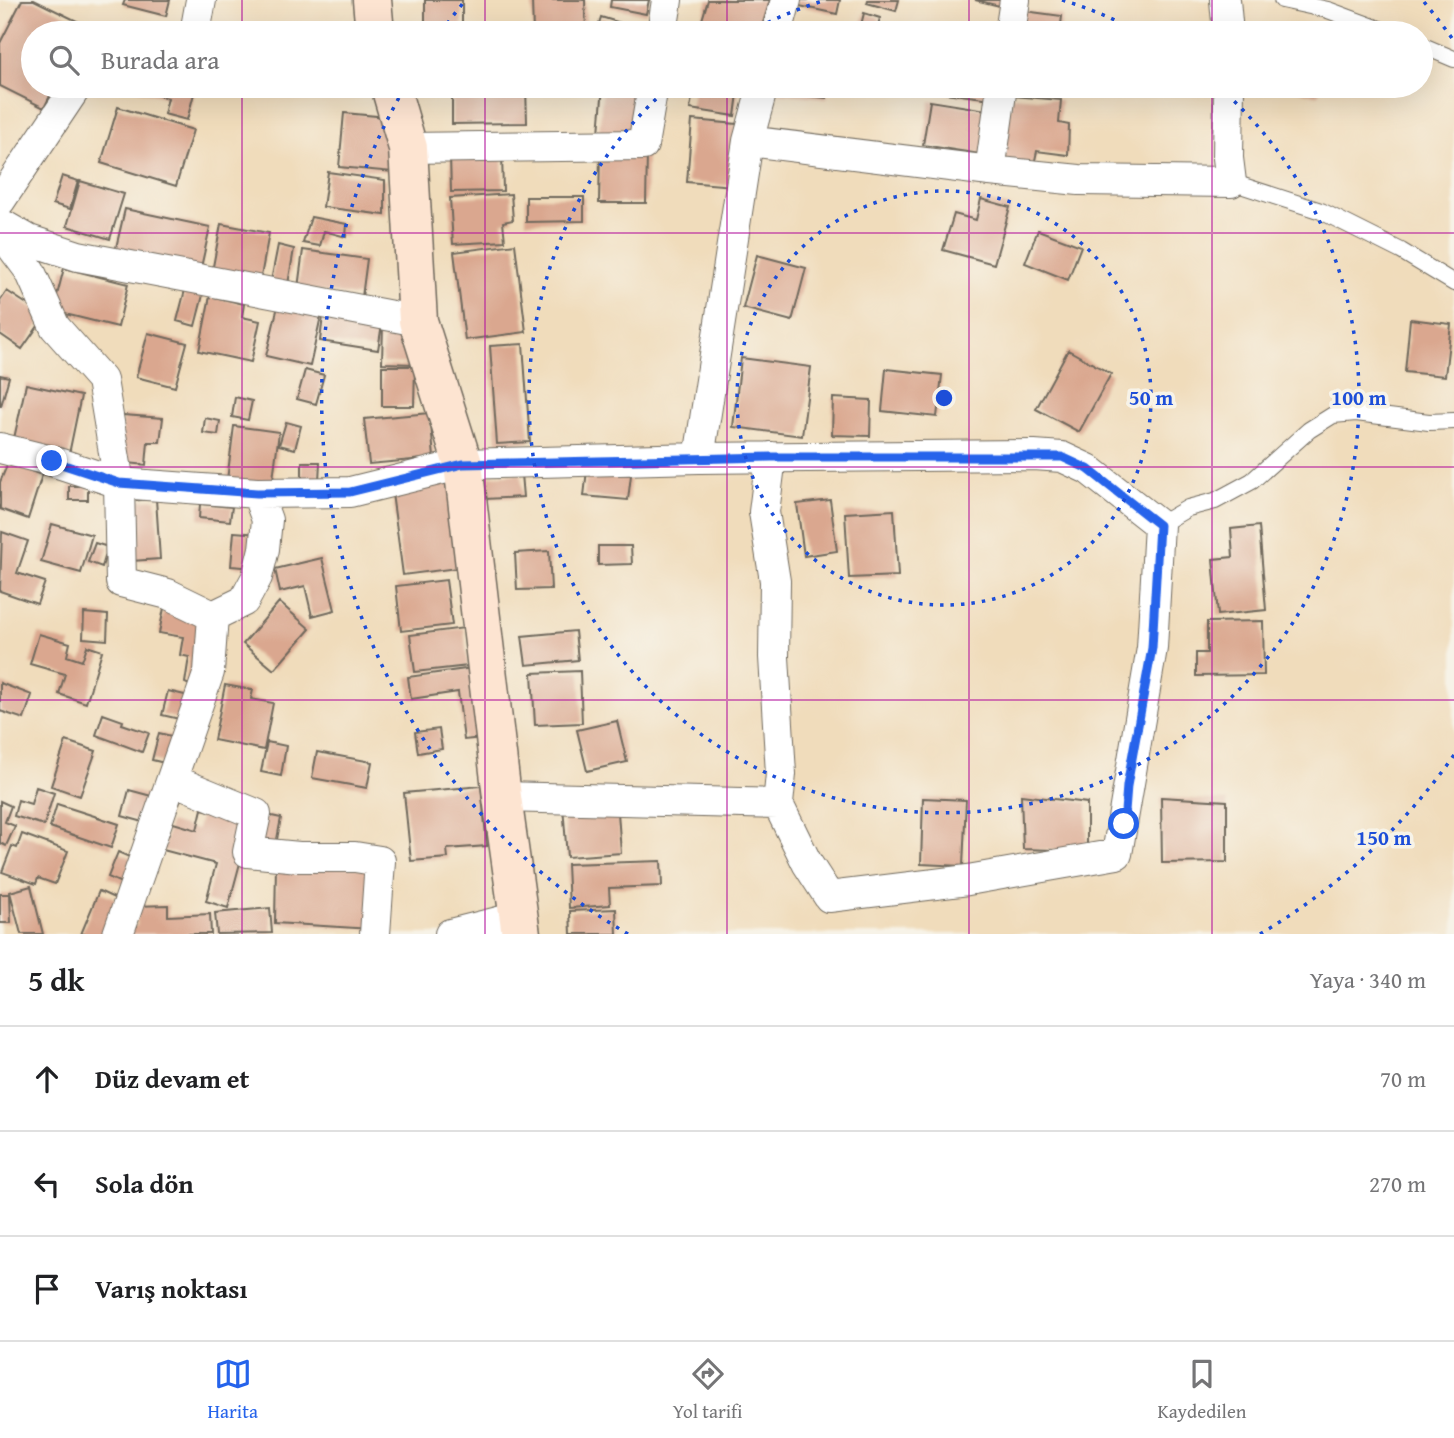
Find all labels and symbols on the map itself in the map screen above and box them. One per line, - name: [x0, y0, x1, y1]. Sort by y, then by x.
- text: 50 m: [1129, 382, 1173, 413]
- text: 100 m: [1331, 382, 1387, 413]
- centre of rings: [932, 386, 956, 410]
- route end: [36, 445, 67, 476]
- route start: [1108, 808, 1139, 839]
- text: 150 m: [1356, 822, 1412, 853]

